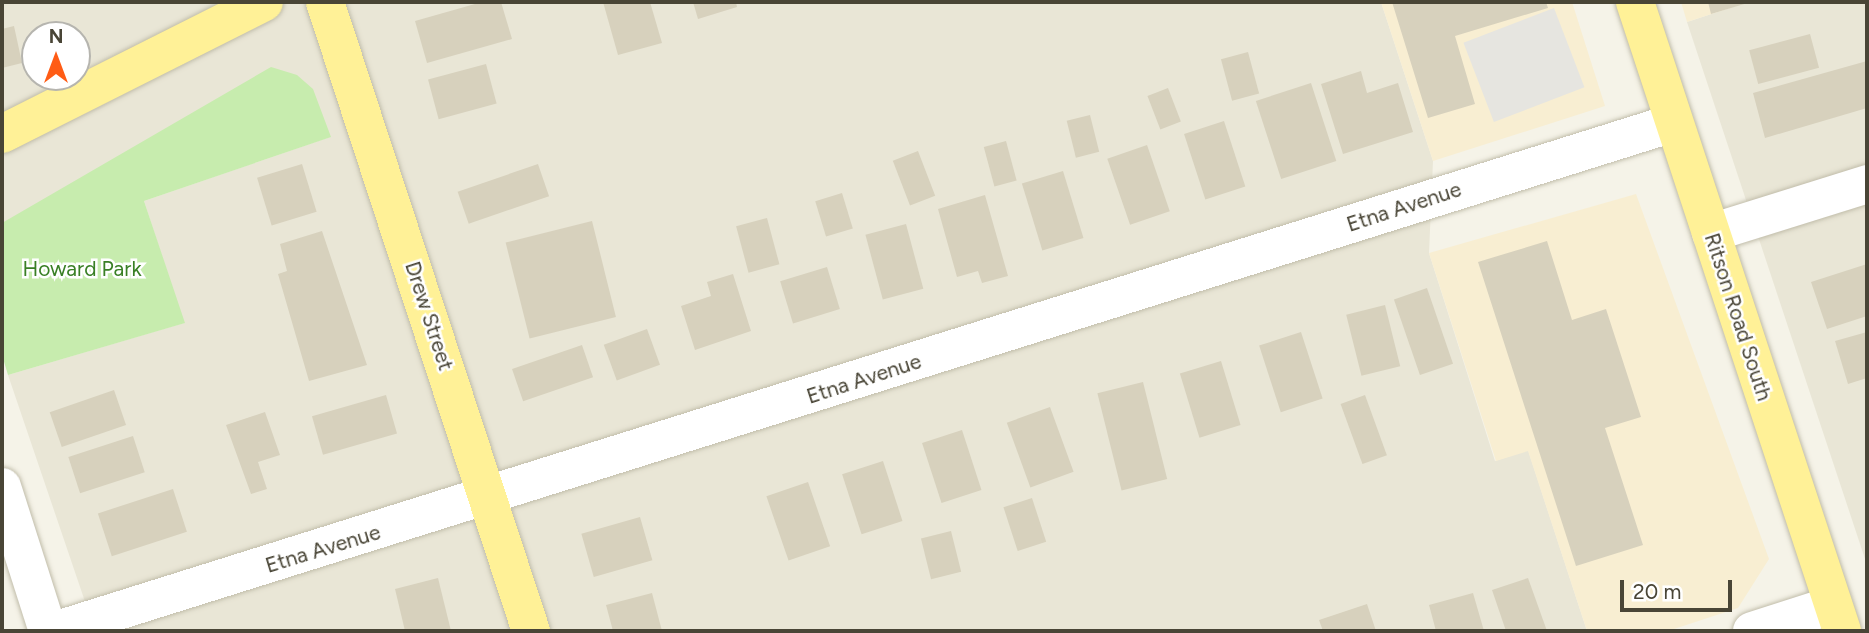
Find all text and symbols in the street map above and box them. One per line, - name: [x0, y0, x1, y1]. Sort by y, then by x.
- north arrow: [21, 21, 91, 91]
- text: N: [49, 25, 63, 48]
- street label: Etna Avenue: [1344, 177, 1464, 237]
- street label: Ritson Road South: [1699, 230, 1777, 404]
- park label: Howard Park: [22, 256, 142, 282]
- street label: Drew Street: [400, 258, 458, 374]
- street label: Etna Avenue: [804, 349, 924, 409]
- street label: Etna Avenue: [262, 520, 384, 578]
- scale bar: [1624, 566, 1736, 610]
- text: 20 m: [1633, 579, 1681, 604]

